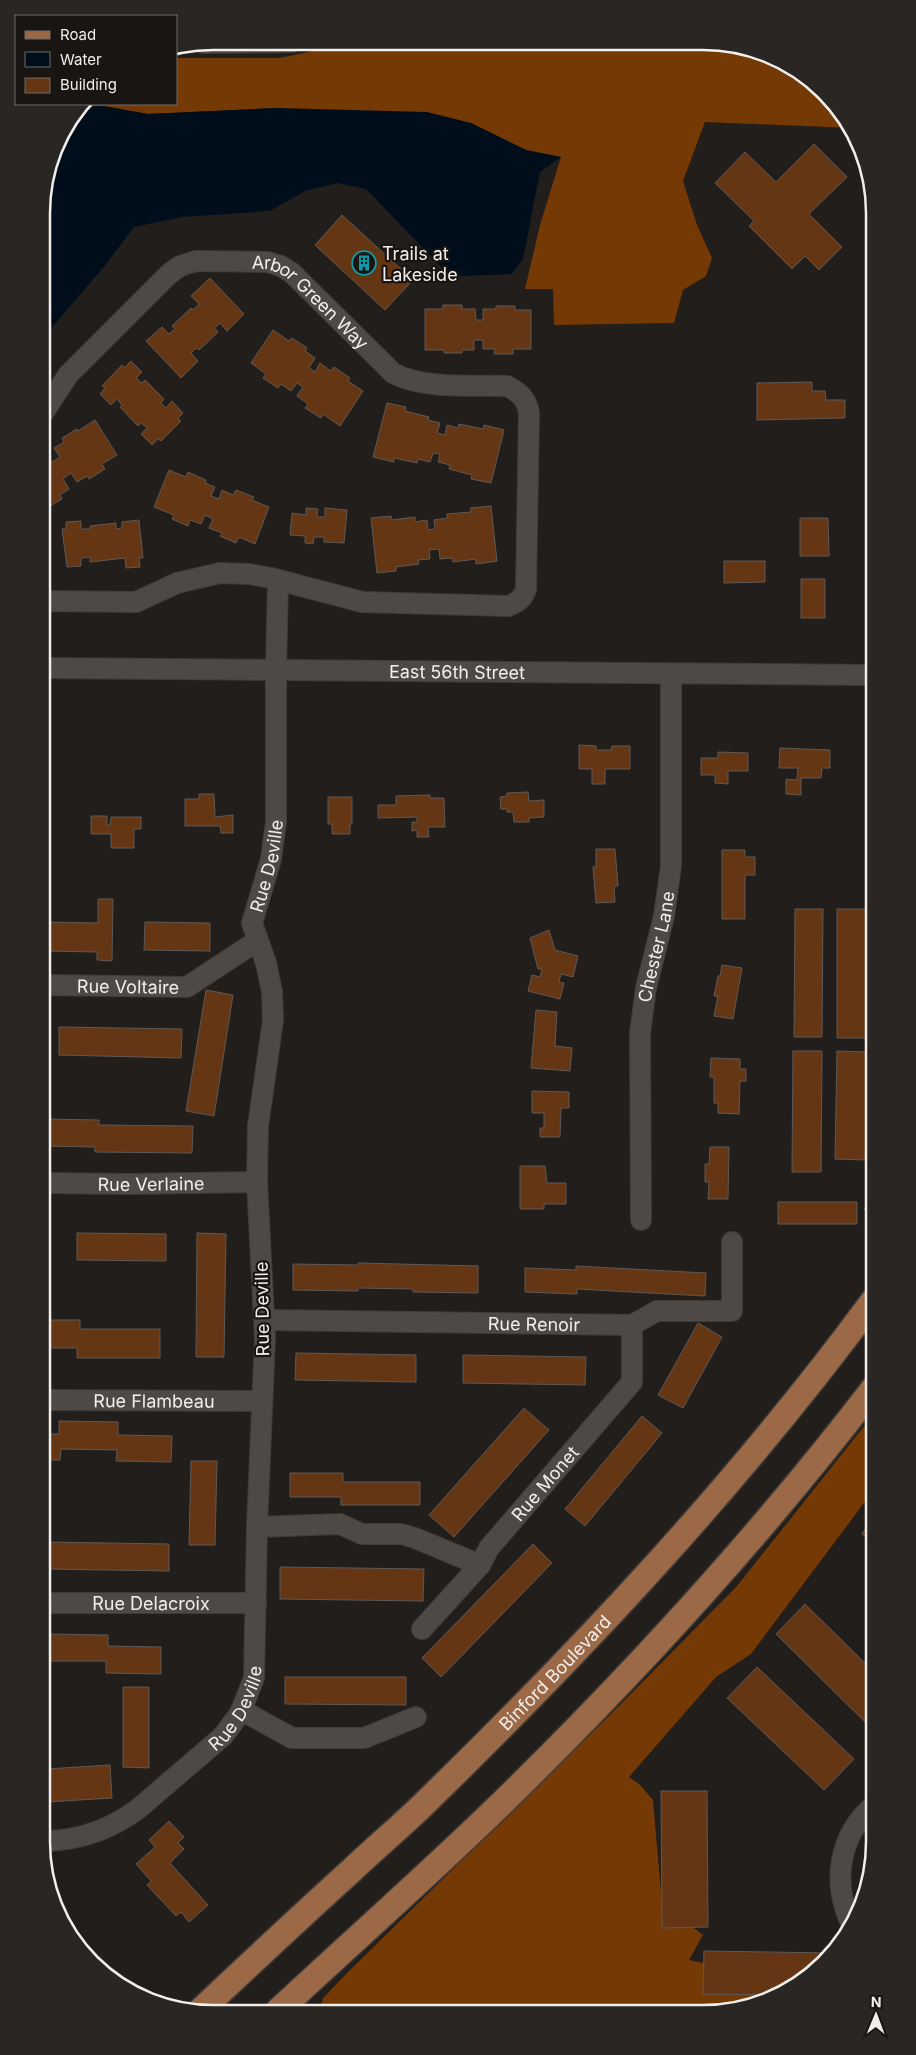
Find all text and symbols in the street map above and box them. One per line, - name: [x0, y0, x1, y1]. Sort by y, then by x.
- legend: [15, 15, 178, 105]
- text: Road: [60, 25, 96, 44]
- text: Water: [60, 50, 102, 69]
- text: Building: [60, 75, 117, 94]
- place label: Trails at Lakeside: [382, 243, 458, 285]
- building icon: Trails at Lakeside: [351, 250, 377, 276]
- street label: Arbor Green Way: [252, 251, 373, 353]
- street label: East 56th Street: [389, 660, 525, 683]
- street label: Rue Deville: [245, 818, 287, 915]
- street label: Chester Lane: [634, 890, 678, 1003]
- street label: Rue Voltaire: [77, 975, 179, 997]
- street label: Rue Verlaine: [97, 1172, 205, 1195]
- street label: Rue Deville: [251, 1262, 273, 1356]
- street label: Rue Renoir: [488, 1313, 580, 1335]
- street label: Rue Flambeau: [93, 1390, 215, 1411]
- street label: Rue Monet: [507, 1442, 583, 1525]
- street label: Rue Delacroix: [92, 1593, 210, 1614]
- street label: Binford Boulevard: [494, 1611, 615, 1734]
- street label: Rue Deville: [204, 1666, 265, 1755]
- north arrow: [851, 1990, 901, 2040]
- text: N: [871, 1993, 882, 2010]

